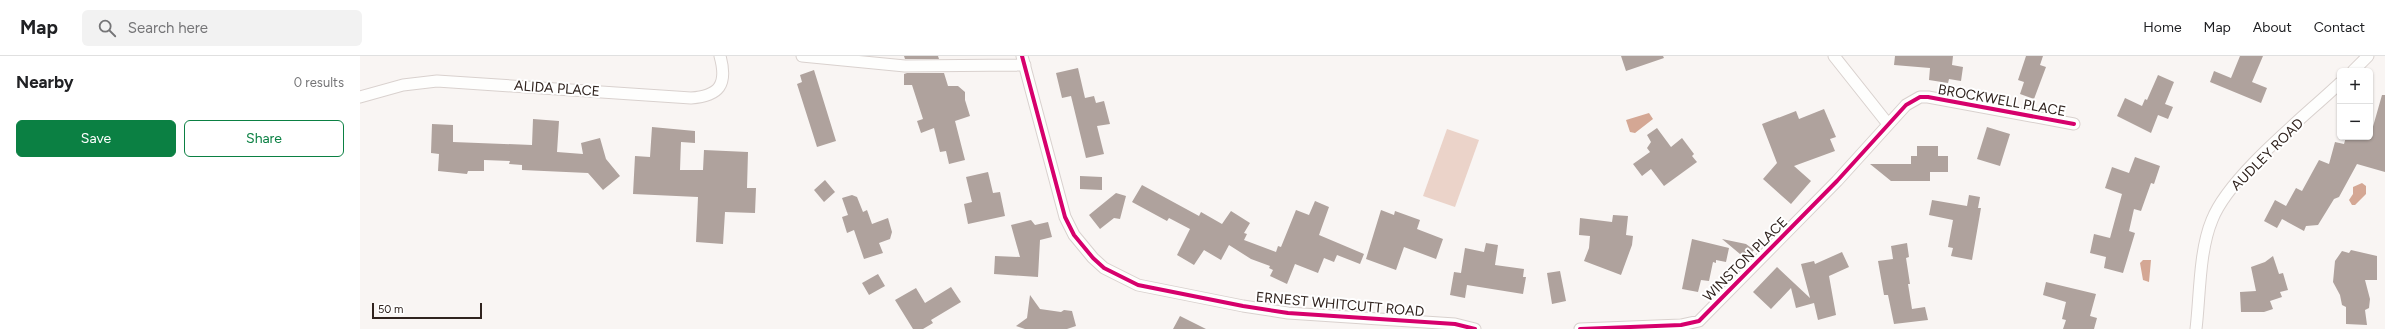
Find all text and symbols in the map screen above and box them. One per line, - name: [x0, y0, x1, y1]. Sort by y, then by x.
- search box: [82, 10, 362, 46]
- text: Map: [20, 16, 58, 39]
- icon: search: [96, 17, 118, 39]
- text: Search here: [128, 19, 208, 37]
- text: Home: [2143, 19, 2182, 36]
- text: Map: [2204, 19, 2231, 36]
- text: About: [2253, 19, 2292, 36]
- text: Contact: [2314, 19, 2365, 36]
- map controls: [2337, 68, 2373, 140]
- button: +: [2337, 68, 2373, 104]
- text: Nearby: [16, 72, 74, 92]
- text: 0 results: [294, 75, 344, 90]
- street label: ALIDA PLACE: [513, 77, 600, 100]
- street label: BROCKWELL PLACE: [1937, 81, 2067, 120]
- button: −: [2337, 104, 2373, 140]
- street label: AUDLEY ROAD: [2228, 115, 2307, 194]
- button: Save: [16, 120, 176, 157]
- button: Share: [184, 120, 344, 157]
- street label: WINSTON PLACE: [1700, 214, 1791, 305]
- street label: ERNEST WHITCUTT ROAD: [1255, 289, 1425, 320]
- scale bar: [372, 301, 482, 320]
- text: 50 m: [378, 303, 403, 316]

